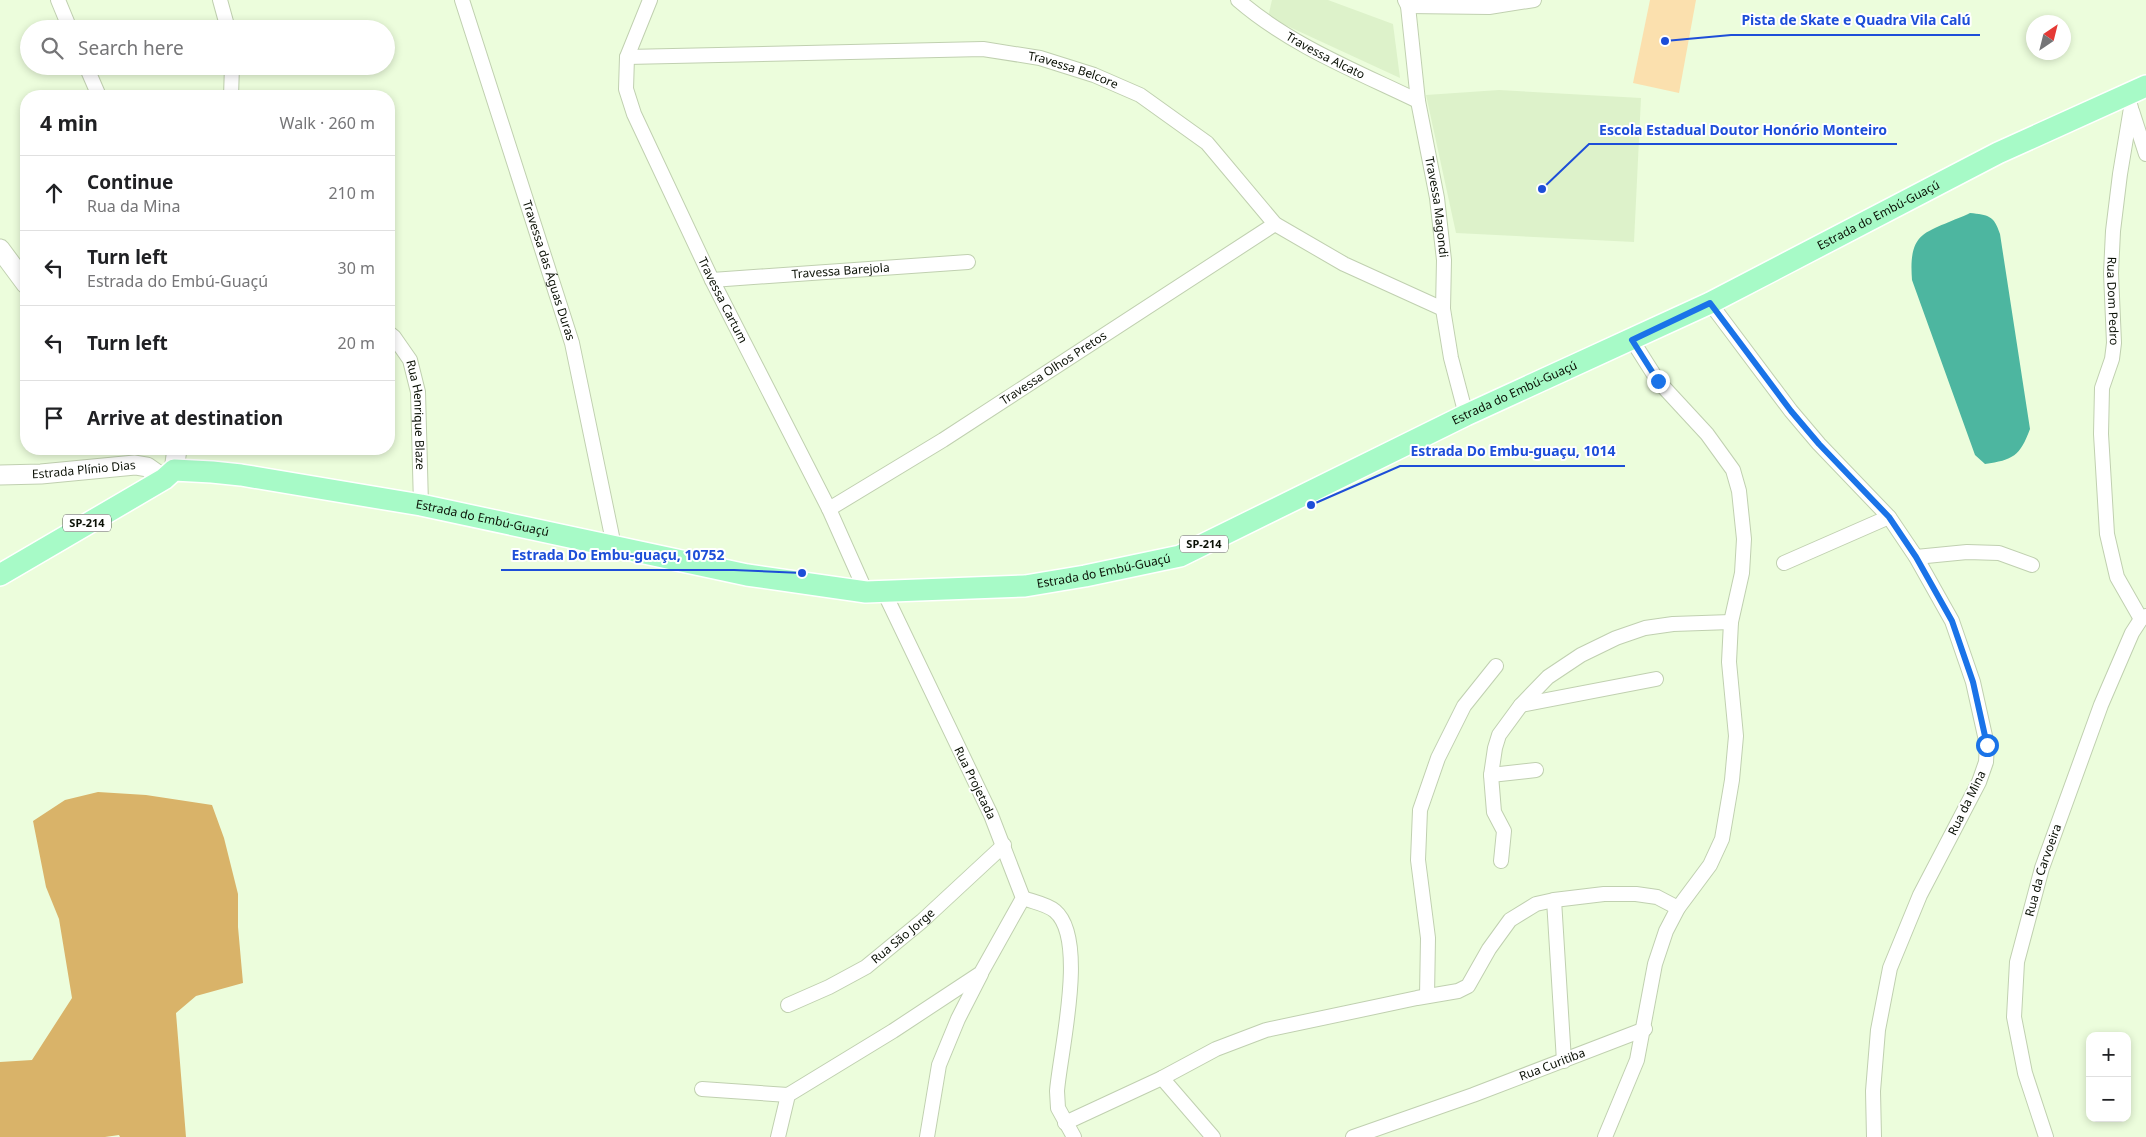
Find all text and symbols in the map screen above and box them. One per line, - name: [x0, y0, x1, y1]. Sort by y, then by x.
- callout: Pista de Skate e Quadra Vila Calú: [1731, 6, 1980, 35]
- text: Pista de Skate e Quadra Vila Calú: [1741, 10, 1971, 29]
- north arrow: [2026, 15, 2071, 60]
- search box: [20, 20, 395, 75]
- street label: Travessa Alcato: [1283, 28, 1368, 83]
- icon: search: [38, 34, 66, 62]
- text: Search here: [78, 35, 184, 61]
- street label: Travessa Belcore: [1027, 47, 1121, 93]
- text: 4 min: [40, 109, 98, 137]
- text: Walk · 260 m: [280, 112, 375, 134]
- callout: Escola Estadual Doutor Honório Monteiro: [1589, 115, 1897, 144]
- text: Escola Estadual Doutor Honório Monteiro: [1599, 120, 1887, 139]
- street label: Travessa Magondi: [1421, 155, 1453, 258]
- text: Continue: [87, 169, 173, 195]
- street label: Estrada do Embú-Guaçú: [1814, 176, 1942, 254]
- icon: ahead: [40, 179, 68, 207]
- text: 210 m: [328, 182, 375, 204]
- text: Rua da Mina: [87, 195, 180, 217]
- street label: Travessa das Águas Duras: [519, 198, 580, 343]
- text: Turn left: [87, 244, 168, 270]
- icon: left: [40, 254, 68, 282]
- street label: Travessa Cartum: [694, 254, 752, 346]
- street label: Rua Dom Pedro: [2103, 256, 2123, 346]
- text: 30 m: [338, 257, 375, 279]
- street label: Travessa Barejola: [791, 259, 890, 282]
- text: Estrada do Embú-Guaçú: [87, 270, 268, 292]
- street label: Travessa Olhos Pretos: [997, 327, 1110, 409]
- icon: left: [40, 329, 68, 357]
- text: Turn left: [87, 330, 168, 356]
- text: 20 m: [338, 332, 375, 354]
- street label: Estrada do Embú-Guaçú: [1449, 356, 1580, 429]
- street label: Rua Henrique Blaze: [402, 358, 429, 470]
- route end: [1647, 370, 1670, 393]
- icon: arrive: [40, 404, 68, 432]
- text: Arrive at destination: [87, 405, 283, 431]
- callout: Estrada Do Embu-guaçu, 1014: [1400, 437, 1625, 466]
- text: Estrada Do Embu-guaçu, 1014: [1410, 441, 1616, 460]
- street label: Estrada Plínio Dias: [32, 456, 137, 482]
- street label: Estrada do Embú-Guaçú: [415, 495, 551, 540]
- road number: SP-214: [63, 514, 111, 532]
- road number: SP-214: [1180, 536, 1228, 552]
- callout: Estrada Do Embu-guaçu, 10752: [501, 541, 734, 570]
- text: Estrada Do Embu-guaçu, 10752: [511, 545, 725, 564]
- street label: Estrada do Embú-Guaçú: [1035, 549, 1172, 592]
- route start: [1976, 734, 1999, 757]
- street label: Rua Projetada: [950, 744, 1000, 822]
- street label: Rua da Mina: [1944, 768, 1990, 838]
- street label: Rua da Carvoeira: [2021, 821, 2065, 918]
- street label: Rua São Jorge: [867, 904, 938, 967]
- map controls: [2086, 1032, 2131, 1122]
- button: +: [2086, 1032, 2131, 1077]
- street label: Rua Curitiba: [1517, 1044, 1588, 1085]
- button: −: [2086, 1077, 2131, 1122]

